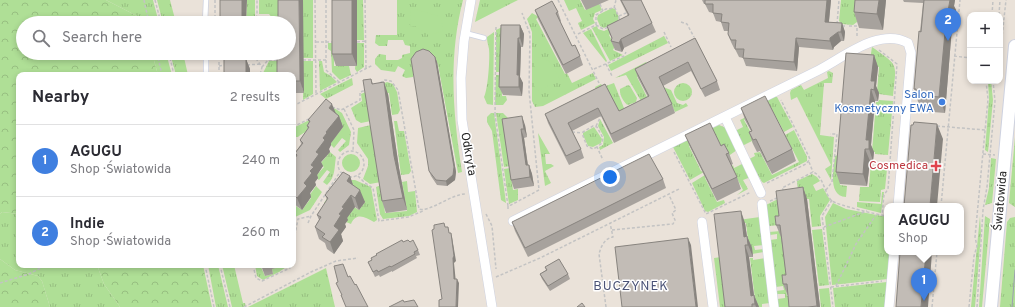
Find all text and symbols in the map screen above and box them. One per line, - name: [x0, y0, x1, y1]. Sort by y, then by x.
- pin: 2: [935, 8, 961, 41]
- map controls: [967, 12, 1003, 84]
- button: +: [967, 12, 1003, 48]
- search box: [16, 16, 296, 60]
- icon: search: [30, 27, 52, 49]
- text: Search here: [62, 29, 142, 48]
- button: −: [967, 48, 1003, 84]
- text: Nearby: [32, 87, 89, 109]
- place label: Salon Kosmetyczny EWA: [834, 87, 934, 117]
- text: 2 results: [230, 90, 280, 106]
- marker: Salon Kosmetyczny EWA: [937, 97, 947, 107]
- street label: Odkryta: [456, 131, 480, 177]
- text: AGUGU: [70, 143, 122, 162]
- text: 1: [42, 153, 48, 169]
- text: 240 m: [242, 153, 280, 169]
- place label: Cosmedica: [869, 158, 928, 174]
- marker: Cosmedica: [931, 161, 941, 171]
- text: Shop · Światowida: [70, 162, 171, 178]
- your location: [600, 167, 620, 187]
- street label: Światowida: [990, 170, 1012, 232]
- popup: [884, 203, 964, 255]
- text: AGUGU: [898, 212, 950, 231]
- text: Indie: [70, 215, 105, 234]
- text: 2: [41, 225, 49, 241]
- text: 260 m: [242, 225, 280, 241]
- text: Shop: [898, 231, 928, 247]
- text: Shop · Światowida: [70, 234, 171, 250]
- pin: 1: [911, 268, 937, 301]
- district label: BUCZYNEK: [593, 279, 669, 295]

